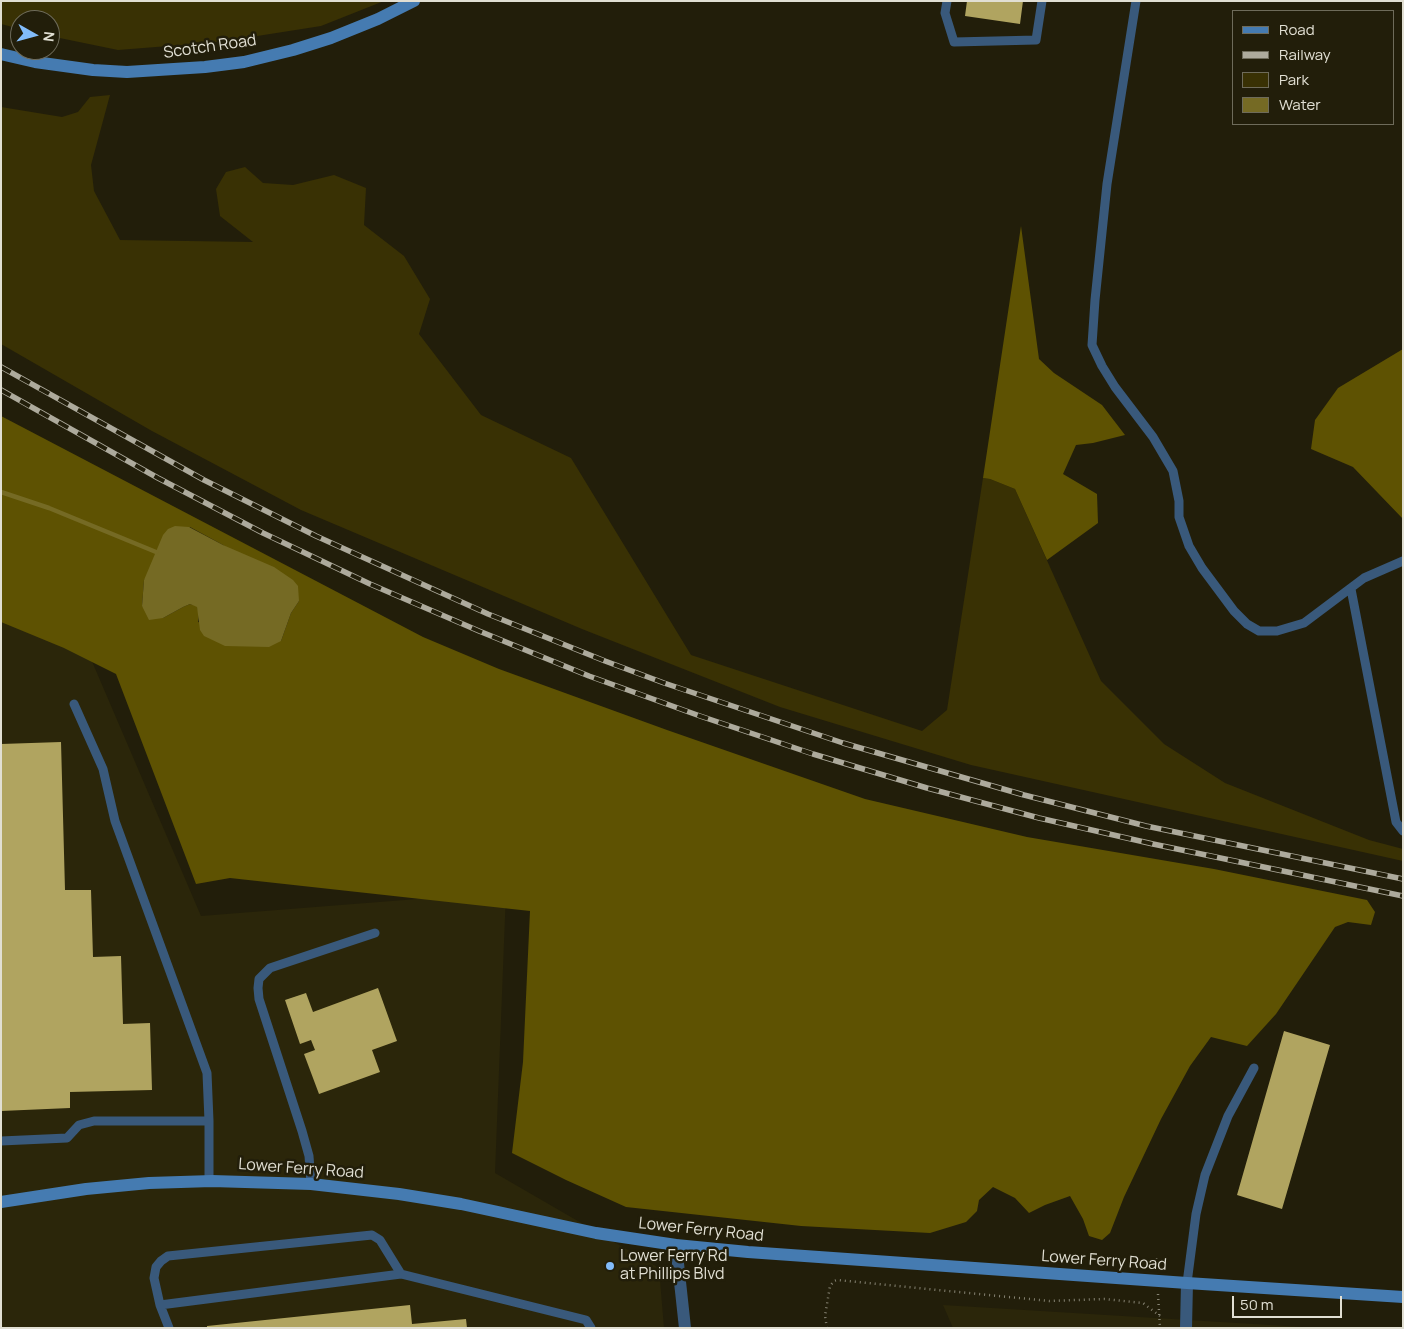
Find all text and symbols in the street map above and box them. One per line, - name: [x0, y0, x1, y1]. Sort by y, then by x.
- north arrow: [10, 10, 60, 60]
- legend: [1232, 10, 1394, 125]
- text: Road: [1279, 19, 1315, 40]
- text: N: [39, 31, 59, 43]
- street label: Scotch Road: [162, 31, 258, 63]
- text: Railway: [1279, 44, 1331, 65]
- text: Park: [1279, 69, 1309, 90]
- text: Water: [1279, 94, 1321, 115]
- street label: Lower Ferry Road: [238, 1155, 364, 1183]
- street label: Lower Ferry Road: [637, 1214, 765, 1246]
- place label: Lower Ferry Rd at Phillips Blvd: [620, 1247, 727, 1285]
- street label: Lower Ferry Road: [1041, 1247, 1167, 1275]
- marker: Lower Ferry Rd at Phillips Blvd: [604, 1260, 616, 1272]
- scale bar: [1234, 1286, 1344, 1318]
- text: 50 m: [1240, 1294, 1274, 1315]

